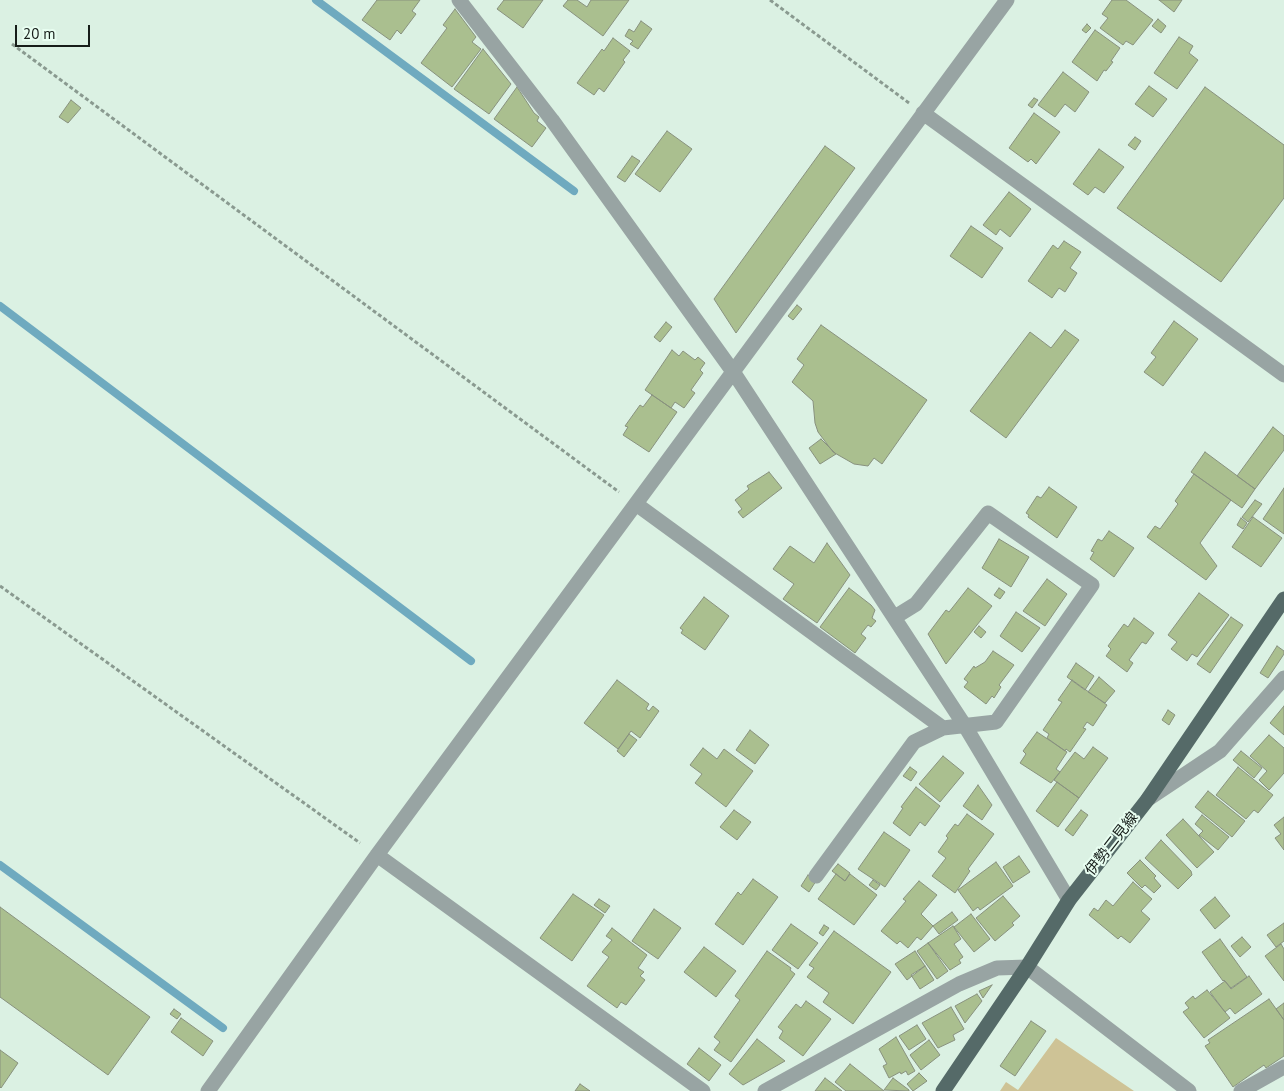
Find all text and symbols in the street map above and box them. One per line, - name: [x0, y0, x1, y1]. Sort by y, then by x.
- scale bar: [18, 15, 92, 47]
- text: 20 m: [23, 24, 56, 43]
- street label: 伊勢二見線: [1082, 809, 1142, 879]

